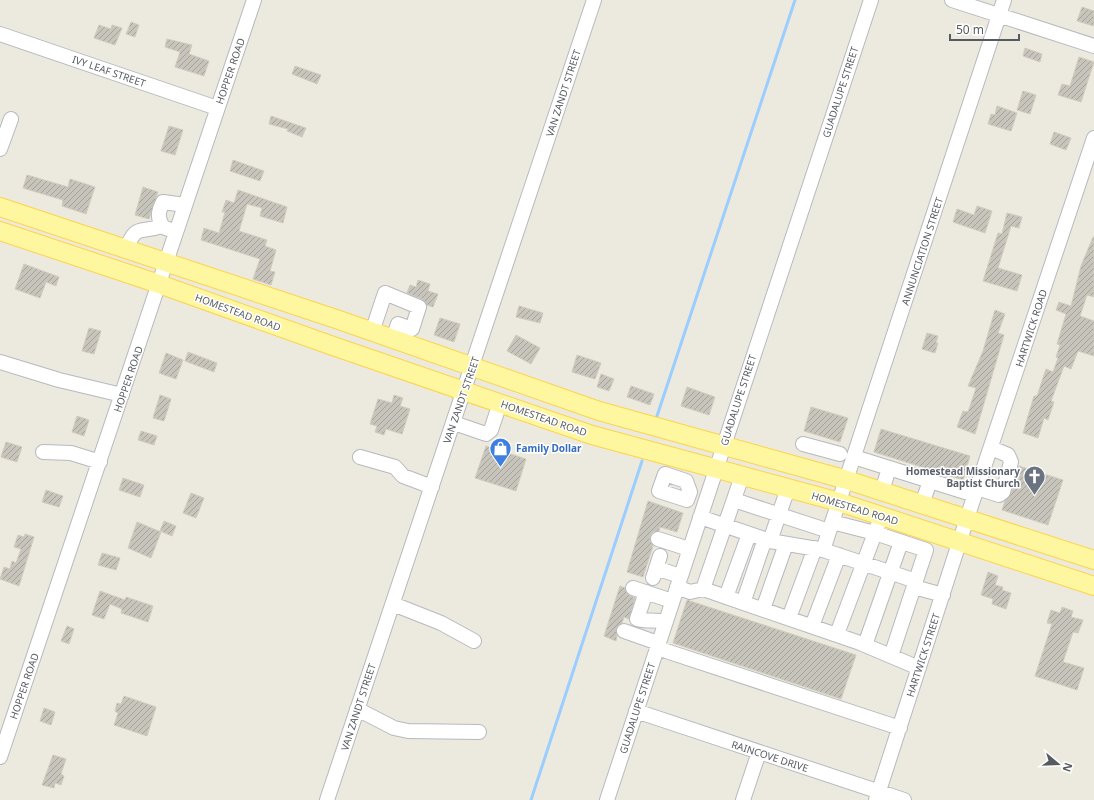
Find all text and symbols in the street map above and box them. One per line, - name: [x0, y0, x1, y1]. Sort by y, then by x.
- scale bar: [950, 16, 1019, 42]
- text: 50 m: [956, 21, 984, 38]
- street label: HOPPER ROAD: [212, 36, 248, 106]
- street label: GUADALUPE STREET: [819, 44, 861, 139]
- street label: VAN ZANDT STREET: [542, 47, 584, 138]
- street label: IVY LEAF STREET: [71, 52, 148, 90]
- street label: ANNUNCIATION STREET: [898, 195, 946, 307]
- street label: HARTWICK ROAD: [1012, 287, 1050, 369]
- street label: HOMESTEAD ROAD: [193, 290, 283, 334]
- street label: HOPPER ROAD: [110, 344, 146, 414]
- street label: GUADALUPE STREET: [717, 352, 759, 447]
- street label: VAN ZANDT STREET: [440, 354, 483, 445]
- street label: HOMESTEAD ROAD: [499, 397, 589, 439]
- shop icon: Family Dollar: [488, 435, 514, 468]
- place label: Family Dollar: [516, 441, 582, 455]
- place label: Homestead Missionary Baptist Church: [906, 464, 1020, 490]
- church icon: Homestead Missionary Baptist Church: [1022, 464, 1048, 497]
- street label: HOMESTEAD ROAD: [810, 488, 900, 528]
- street label: HARTWICK STREET: [903, 611, 943, 699]
- street label: HOPPER ROAD: [6, 651, 42, 721]
- street label: GUADALUPE STREET: [616, 660, 658, 755]
- street label: VAN ZANDT STREET: [337, 661, 379, 752]
- street label: RAINCOVE DRIVE: [730, 737, 810, 775]
- north arrow: [1038, 744, 1078, 784]
- text: N: [1059, 761, 1076, 774]

